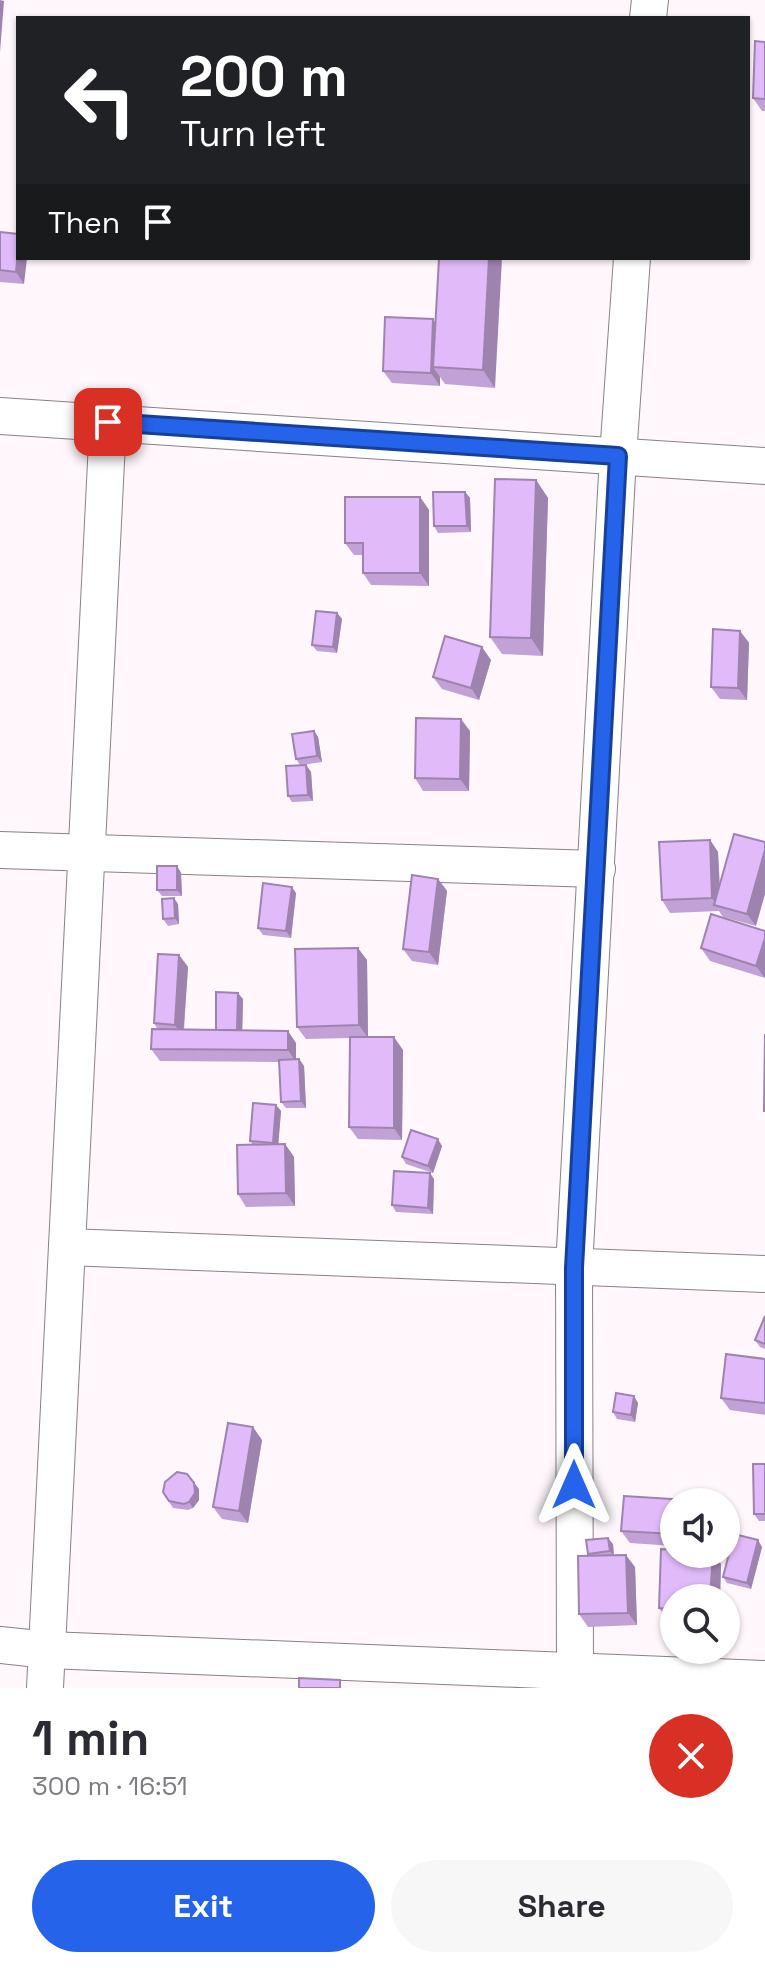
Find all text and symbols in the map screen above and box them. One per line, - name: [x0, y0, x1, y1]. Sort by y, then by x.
- text: 200 m: [180, 41, 348, 112]
- icon: left: [48, 48, 152, 152]
- text: Turn left: [180, 111, 327, 157]
- icon: arrive: [136, 200, 180, 244]
- text: Then: [48, 203, 120, 242]
- pin: [74, 388, 142, 456]
- icon: arrive: [86, 400, 130, 444]
- position arrow: [532, 1443, 616, 1527]
- map controls: [660, 1488, 740, 1664]
- button: sound: [660, 1488, 740, 1568]
- button: search: [660, 1584, 740, 1664]
- text: 1 min: [32, 1708, 149, 1769]
- button: close: [649, 1714, 733, 1798]
- text: 300 m · 16:51: [32, 1769, 188, 1803]
- button: Exit: [32, 1860, 375, 1952]
- button: Share: [391, 1860, 733, 1952]

